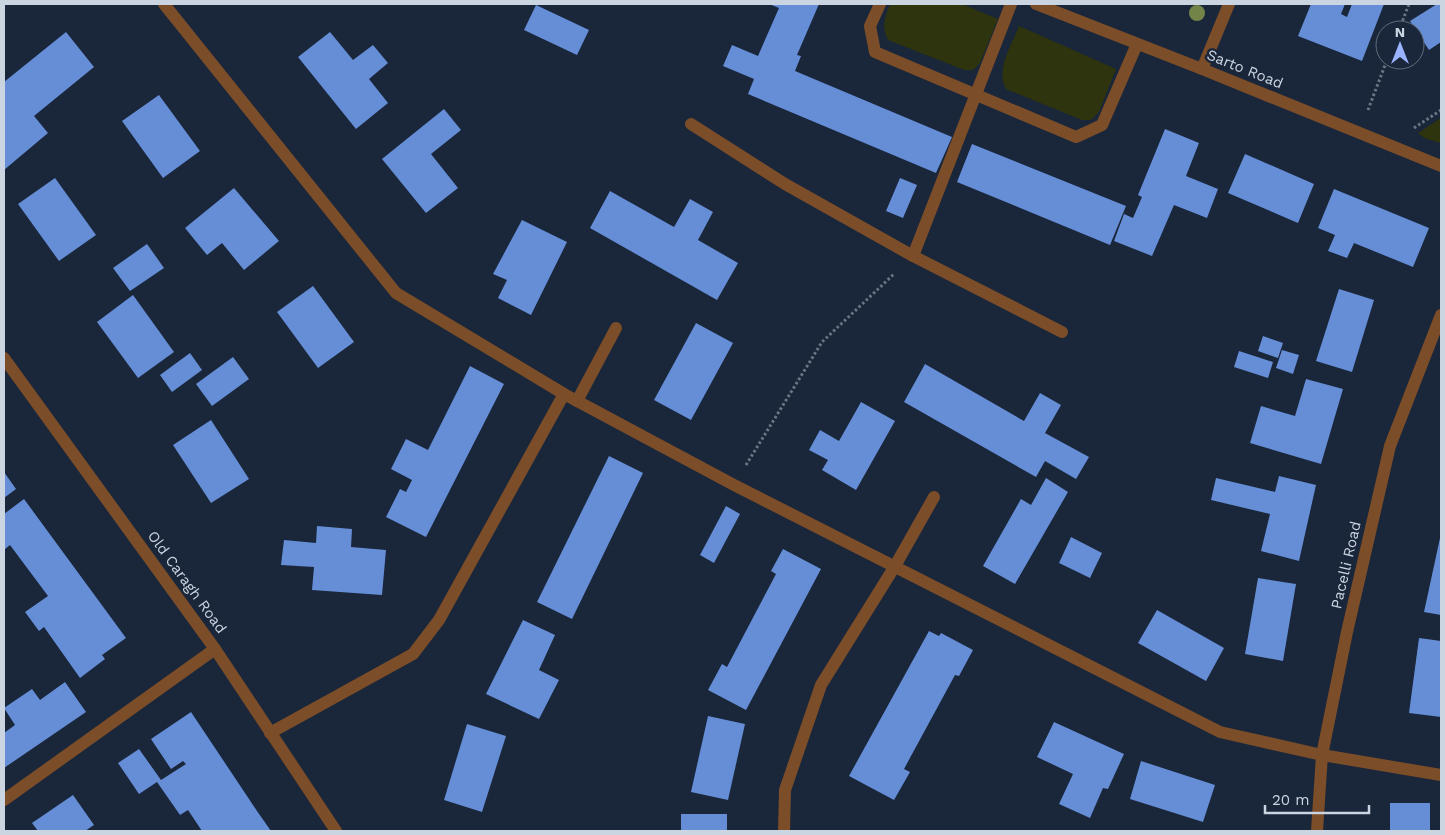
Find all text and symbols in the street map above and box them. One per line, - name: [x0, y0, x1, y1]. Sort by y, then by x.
- north arrow: [1375, 20, 1425, 70]
- text: N: [1395, 24, 1405, 40]
- street label: Sarto Road: [1204, 46, 1286, 92]
- street label: Pacelli Road: [1327, 519, 1365, 611]
- street label: Old Caragh Road: [144, 527, 230, 637]
- scale bar: [1265, 782, 1369, 814]
- text: 20 m: [1272, 791, 1310, 809]

